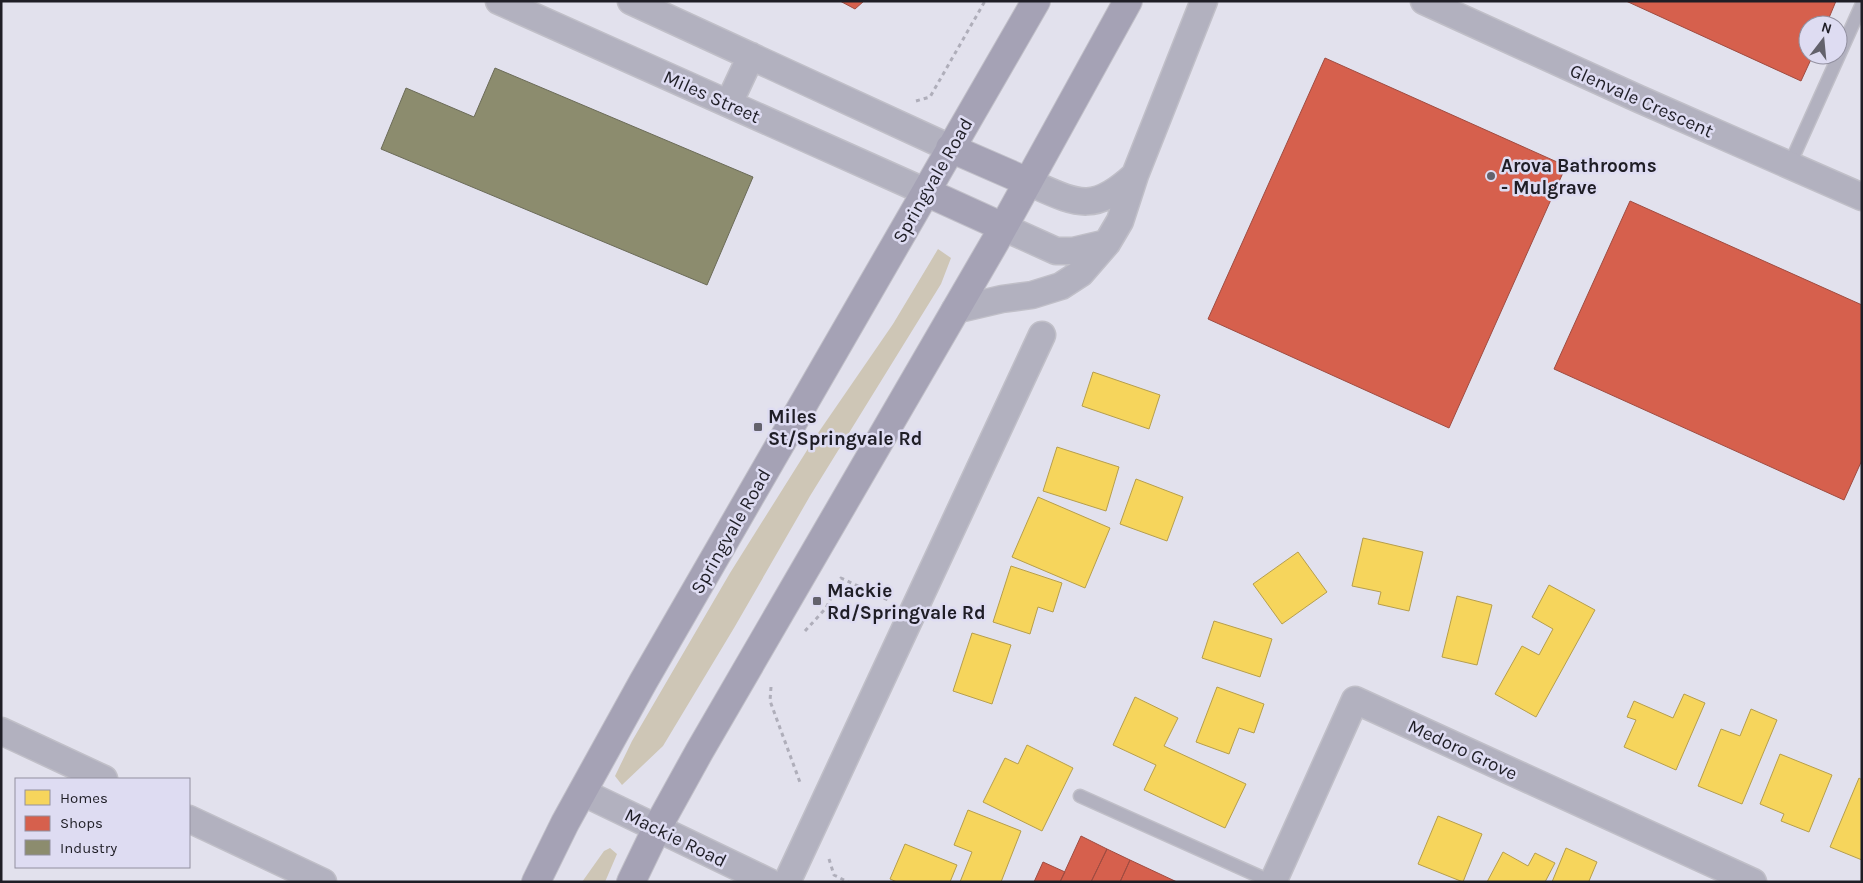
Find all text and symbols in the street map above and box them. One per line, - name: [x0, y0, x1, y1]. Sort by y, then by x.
- north arrow: [1798, 15, 1848, 65]
- text: N: [1819, 18, 1834, 38]
- street label: Glenvale Crescent: [1566, 59, 1717, 142]
- street label: Miles Street: [660, 66, 763, 128]
- street label: Springvale Road: [888, 114, 978, 247]
- place label: Arova Bathrooms - Mulgrave: [1501, 155, 1657, 199]
- marker: Arova Bathrooms - Mulgrave: [1485, 170, 1497, 182]
- place label: Miles St/Springvale Rd: [768, 406, 922, 450]
- marker: Miles St/Springvale Rd: [752, 421, 764, 433]
- street label: Springvale Road: [686, 465, 776, 598]
- place label: Mackie Rd/Springvale Rd: [827, 580, 986, 624]
- marker: Mackie Rd/Springvale Rd: [811, 595, 823, 607]
- street label: Medoro Grove: [1404, 715, 1521, 785]
- legend: [15, 778, 190, 868]
- text: Homes: [60, 789, 108, 807]
- street label: Mackie Road: [621, 804, 730, 872]
- text: Shops: [60, 814, 103, 832]
- text: Industry: [60, 839, 117, 857]

